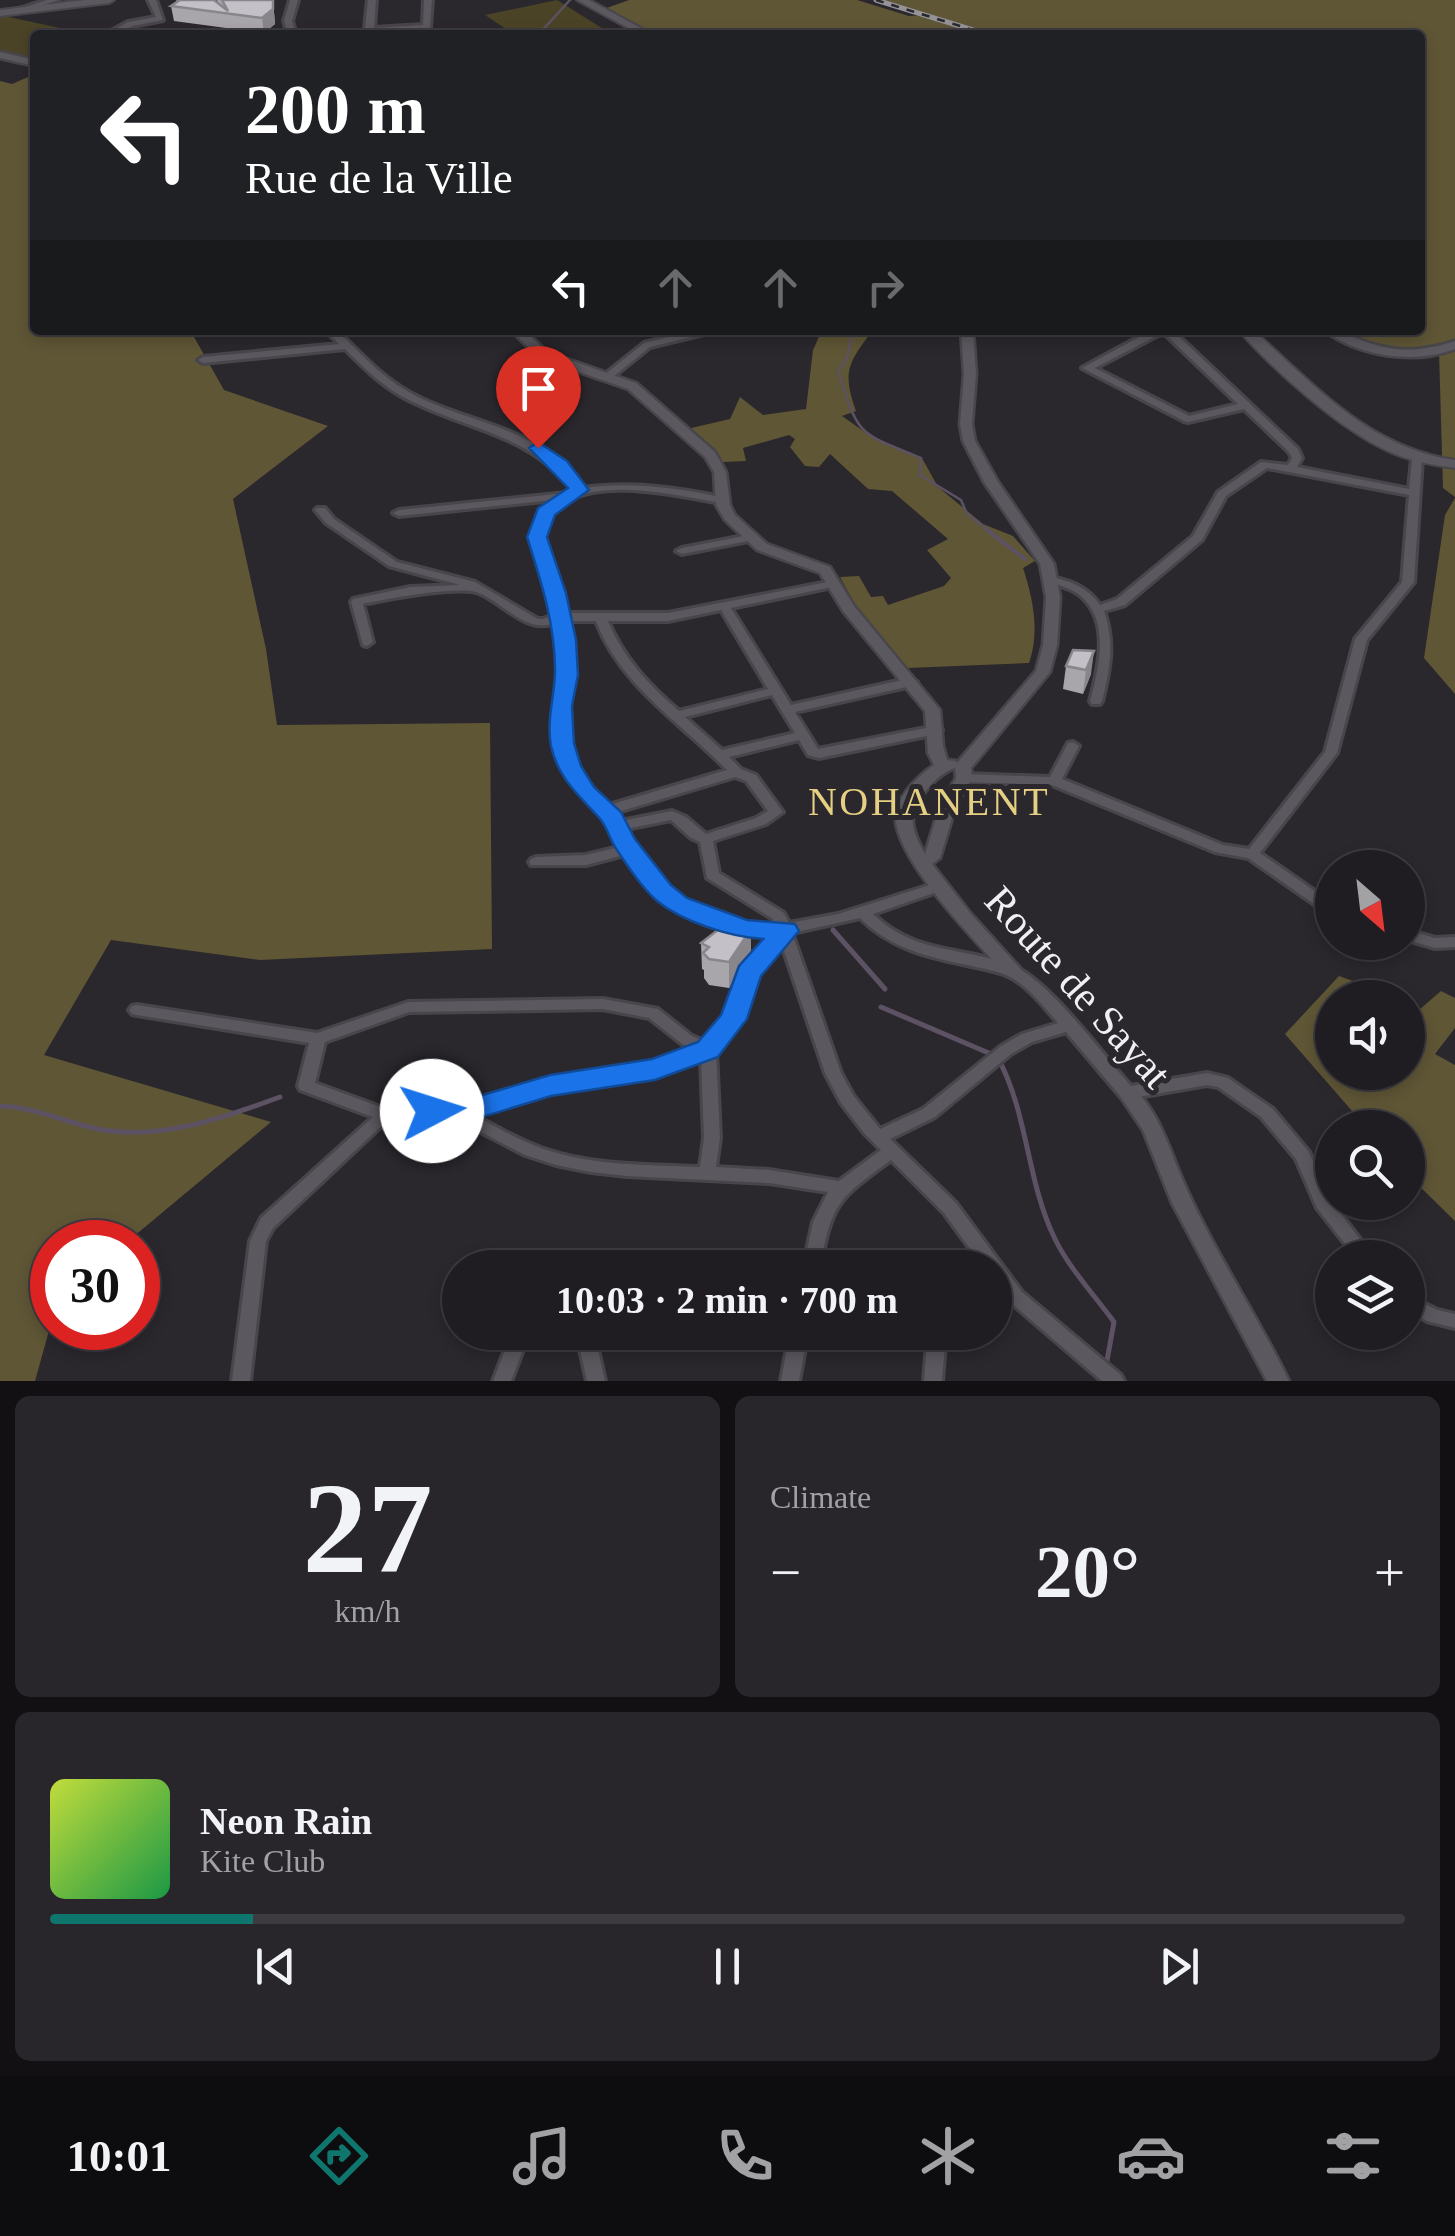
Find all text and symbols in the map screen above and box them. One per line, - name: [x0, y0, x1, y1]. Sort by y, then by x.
- icon: left: [80, 70, 210, 200]
- text: 200 m: [245, 71, 426, 148]
- text: Rue de la Ville: [245, 153, 513, 203]
- icon: left: [543, 260, 598, 315]
- icon: ahead: [648, 260, 703, 315]
- icon: ahead: [753, 260, 808, 315]
- icon: right: [858, 260, 913, 315]
- pin: [496, 346, 581, 449]
- icon: arrive: [511, 361, 566, 416]
- district label: NOHANENT: [808, 779, 1050, 824]
- north arrow: [1315, 850, 1425, 960]
- map controls: [1315, 850, 1425, 1350]
- street label: Route de Sayat: [976, 877, 1180, 1097]
- button: sound: [1315, 980, 1425, 1090]
- position arrow: [380, 1059, 484, 1163]
- button: search: [1315, 1110, 1425, 1220]
- speed limit sign: 30: [30, 1220, 160, 1350]
- button: layers: [1315, 1240, 1425, 1350]
- text: 10:03 · 2 min · 700 m: [556, 1279, 898, 1321]
- text: 27: [303, 1456, 433, 1600]
- text: Climate: [770, 1479, 871, 1515]
- text: 20°: [1035, 1530, 1140, 1613]
- text: −: [770, 1542, 801, 1603]
- text: +: [1374, 1542, 1405, 1603]
- text: km/h: [335, 1593, 400, 1629]
- text: Neon Rain: [200, 1800, 372, 1842]
- text: Kite Club: [200, 1843, 325, 1879]
- icon: previous: [248, 1939, 303, 1994]
- icon: pause: [700, 1939, 755, 1994]
- icon: next: [1152, 1939, 1207, 1994]
- icon: directions: [304, 2121, 374, 2191]
- icon: music: [507, 2121, 577, 2191]
- icon: phone: [710, 2121, 780, 2191]
- icon: climate: [913, 2121, 983, 2191]
- icon: car: [1116, 2121, 1186, 2191]
- icon: filters: [1318, 2121, 1388, 2191]
- text: 10:01: [66, 2131, 171, 2181]

